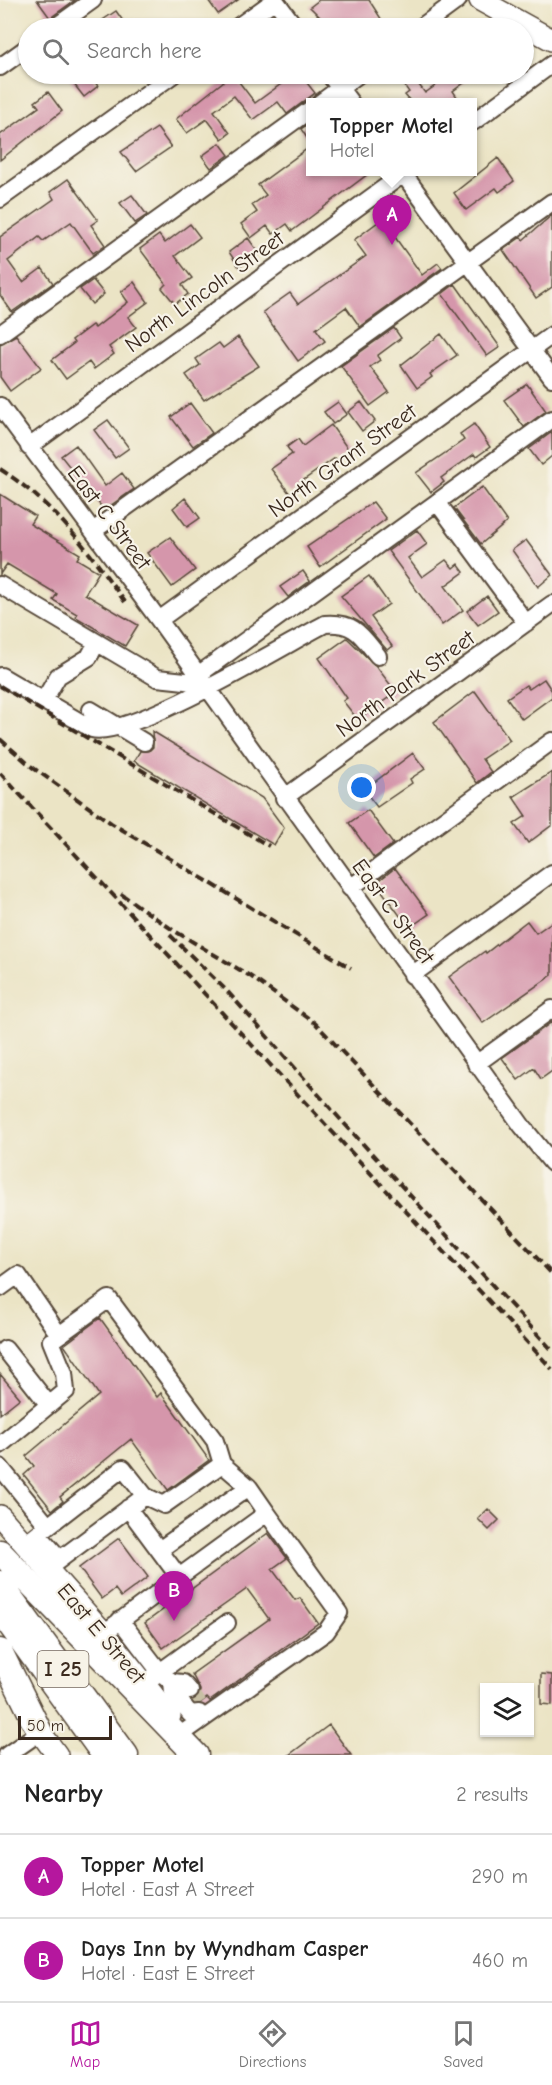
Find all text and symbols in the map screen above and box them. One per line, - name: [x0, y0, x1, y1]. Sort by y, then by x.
- search box: [18, 18, 534, 84]
- icon: search: [39, 35, 72, 68]
- text: Search here: [87, 38, 202, 64]
- popup: [306, 98, 477, 176]
- text: Topper Motel: [330, 113, 453, 139]
- text: Hotel: [330, 139, 374, 162]
- pin: A: [372, 196, 412, 245]
- street label: North Lincoln Street: [120, 225, 290, 358]
- street label: North Grant Street: [264, 398, 422, 523]
- street label: East C Street: [62, 461, 157, 575]
- street label: North Park Street: [331, 624, 480, 743]
- your location: [347, 773, 376, 802]
- street label: East C Street: [346, 854, 440, 970]
- pin: B: [154, 1572, 194, 1621]
- street label: East E Street: [52, 1578, 151, 1690]
- road number: I 25: [38, 1651, 88, 1687]
- map controls: [480, 1683, 534, 1737]
- button: layers: [480, 1683, 534, 1737]
- scale bar: [18, 1713, 112, 1740]
- text: 50 m: [27, 1717, 64, 1735]
- text: Nearby: [24, 1779, 103, 1809]
- text: 2 results: [456, 1783, 528, 1806]
- text: Topper Motel: [81, 1852, 204, 1878]
- text: A: [38, 1865, 49, 1888]
- text: 290 m: [472, 1865, 528, 1888]
- text: Hotel · East A Street: [81, 1878, 254, 1901]
- text: Days Inn by Wyndham Casper: [81, 1936, 368, 1962]
- text: B: [37, 1949, 50, 1972]
- text: 460 m: [472, 1949, 528, 1972]
- text: Hotel · East E Street: [81, 1962, 254, 1985]
- tab: Map: [69, 2017, 102, 2071]
- tab: Directions: [239, 2017, 306, 2071]
- tab: Saved: [443, 2017, 483, 2071]

